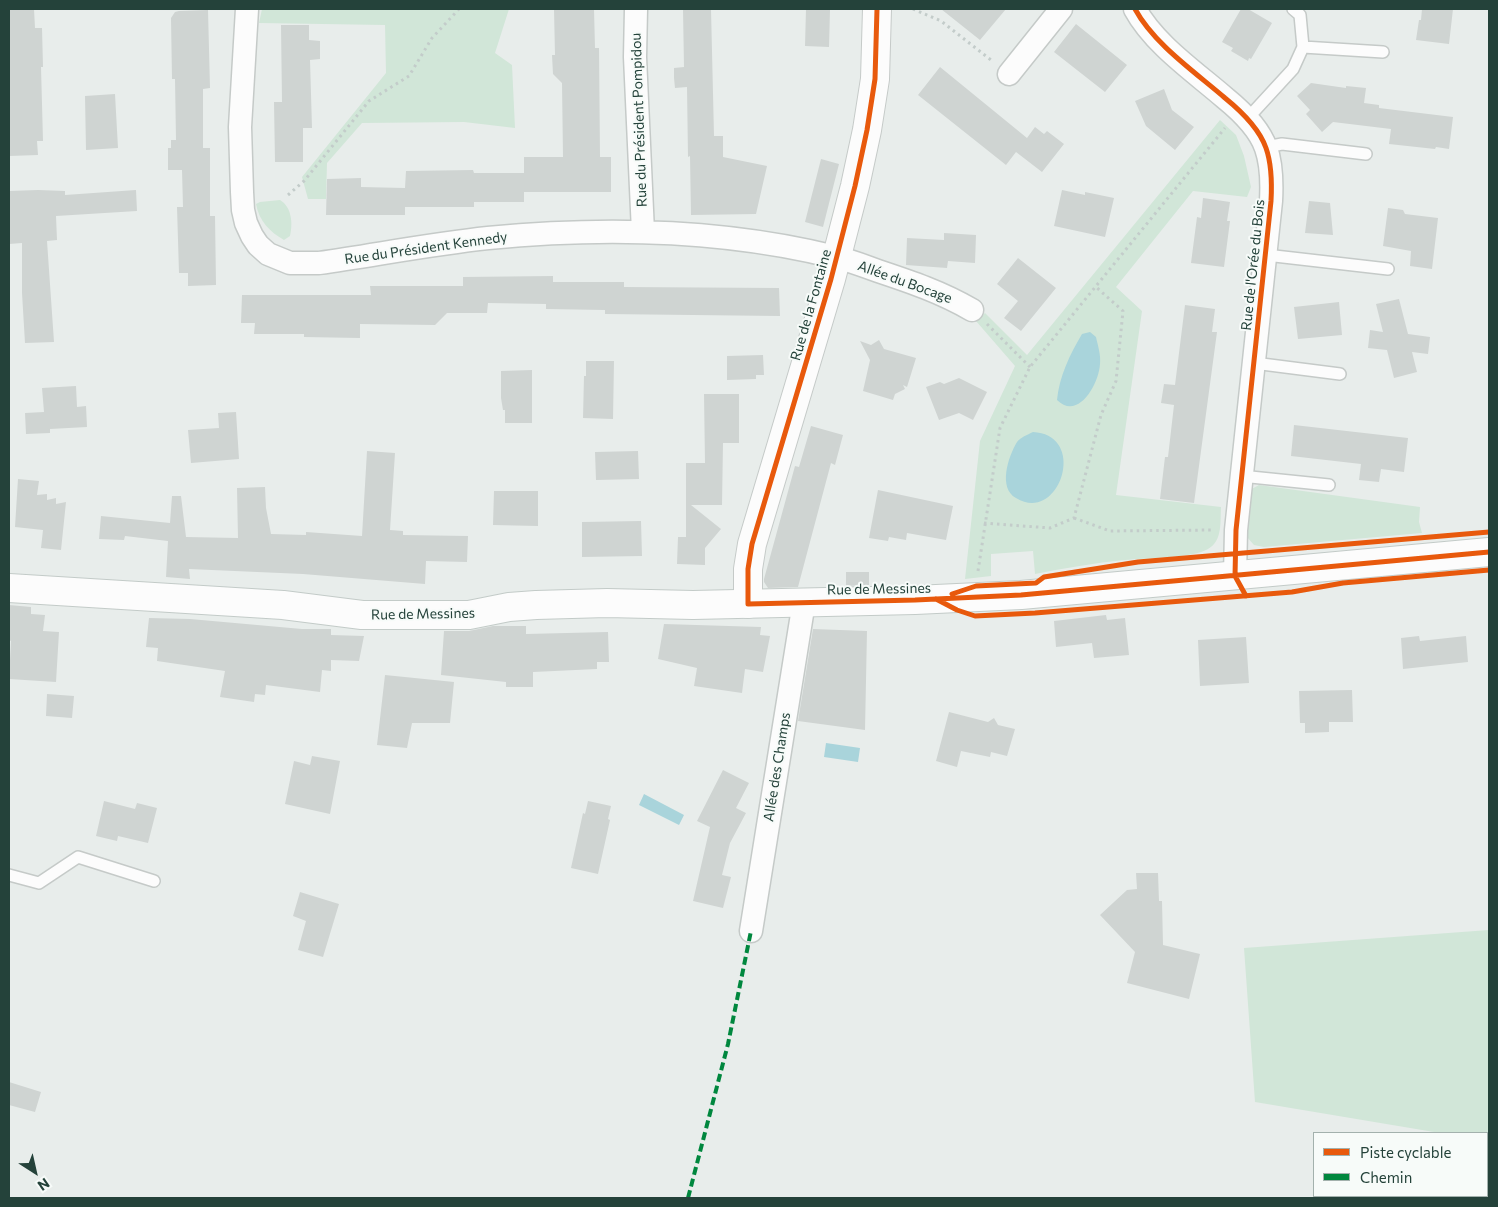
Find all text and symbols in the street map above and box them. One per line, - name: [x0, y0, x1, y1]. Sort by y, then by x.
- street label: Rue du Président Pompidou: [628, 33, 650, 207]
- street label: Rue de l'Orée du Bois: [1238, 199, 1268, 331]
- street label: Rue du Président Kennedy: [344, 228, 508, 268]
- street label: Rue de la Fontaine: [787, 247, 835, 363]
- street label: Allée du Bocage: [855, 257, 955, 307]
- street label: Rue de Messines: [827, 580, 931, 598]
- street label: Rue de Messines: [371, 605, 475, 623]
- street label: Allée des Champs: [760, 711, 794, 823]
- legend: [1313, 1132, 1488, 1197]
- text: Piste cyclable: [1360, 1143, 1451, 1161]
- north arrow: [10, 1147, 60, 1197]
- text: Chemin: [1360, 1168, 1412, 1186]
- text: N: [35, 1175, 53, 1195]

